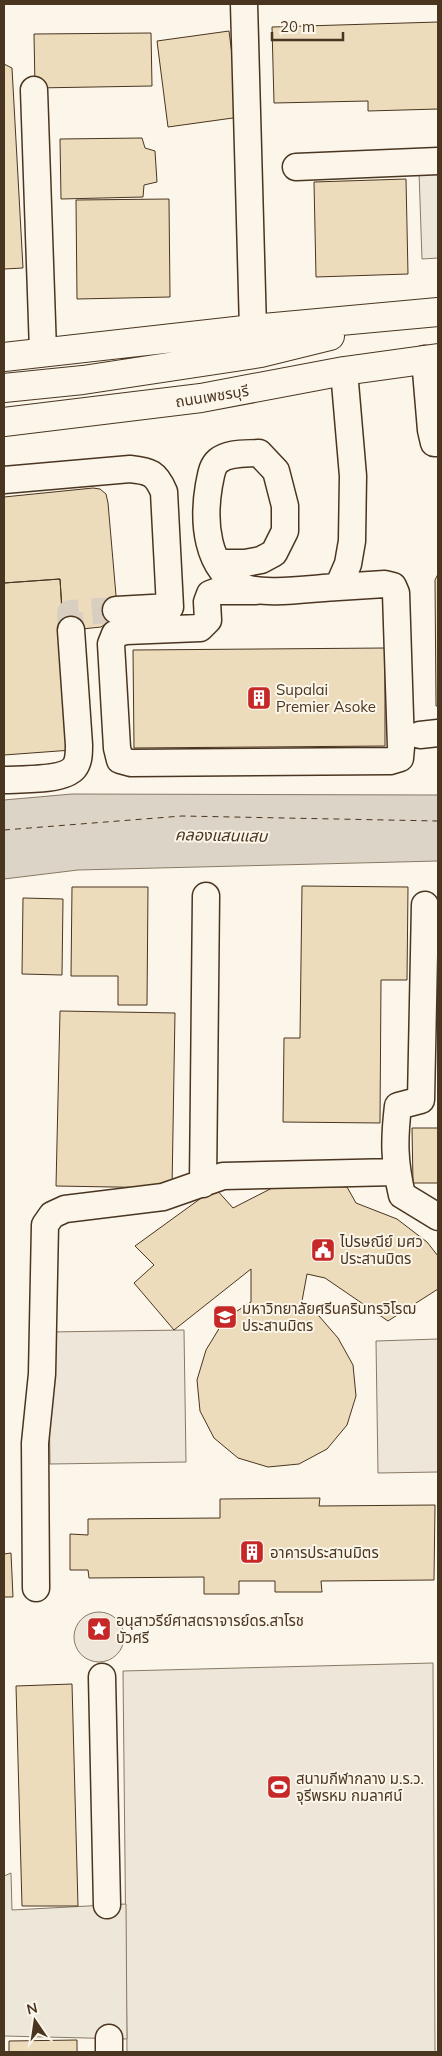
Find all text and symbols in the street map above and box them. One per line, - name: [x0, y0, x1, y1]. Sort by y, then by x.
- scale bar: [272, 10, 343, 42]
- text: 20 m: [280, 17, 315, 36]
- street label: ถนนเพชรบุรี: [174, 381, 250, 411]
- place label: Supalai Premier Asoke: [276, 680, 376, 716]
- building icon: Supalai Premier Asoke: [246, 685, 272, 711]
- water label: คลองแสนแสบ: [175, 824, 269, 846]
- place label: ไปรษณีย์ มศว ประสานมิตร: [339, 1232, 423, 1268]
- public building icon: ไปรษณีย์ มศว ประสานมิตร: [310, 1237, 336, 1263]
- place label: มหาวิทยาลัยศรีนครินทรวิโรฒ ประสานมิตร: [242, 1299, 416, 1335]
- school or university icon: มหาวิทยาลัยศรีนครินทรวิโรฒ ประสานมิตร: [212, 1304, 238, 1330]
- building icon: อาคารประสานมิตร: [239, 1539, 265, 1565]
- place label: อาคารประสานมิตร: [270, 1543, 379, 1562]
- place label: อนุสาวรีย์ศาสตราจารย์ดร.สาโรช บัวศรี: [116, 1611, 304, 1647]
- place icon: อนุสาวรีย์ศาสตราจารย์ดร.สาโรช บัวศรี: [86, 1616, 112, 1642]
- place label: สนามกีฬากลาง ม.ร.ว. จุรีพรหม กมลาศน์: [296, 1769, 424, 1805]
- sports icon: สนามกีฬากลาง ม.ร.ว. จุรีพรหม กมลาศน์: [266, 1774, 292, 1800]
- north arrow: [10, 1996, 60, 2046]
- text: N: [25, 1998, 39, 2018]

